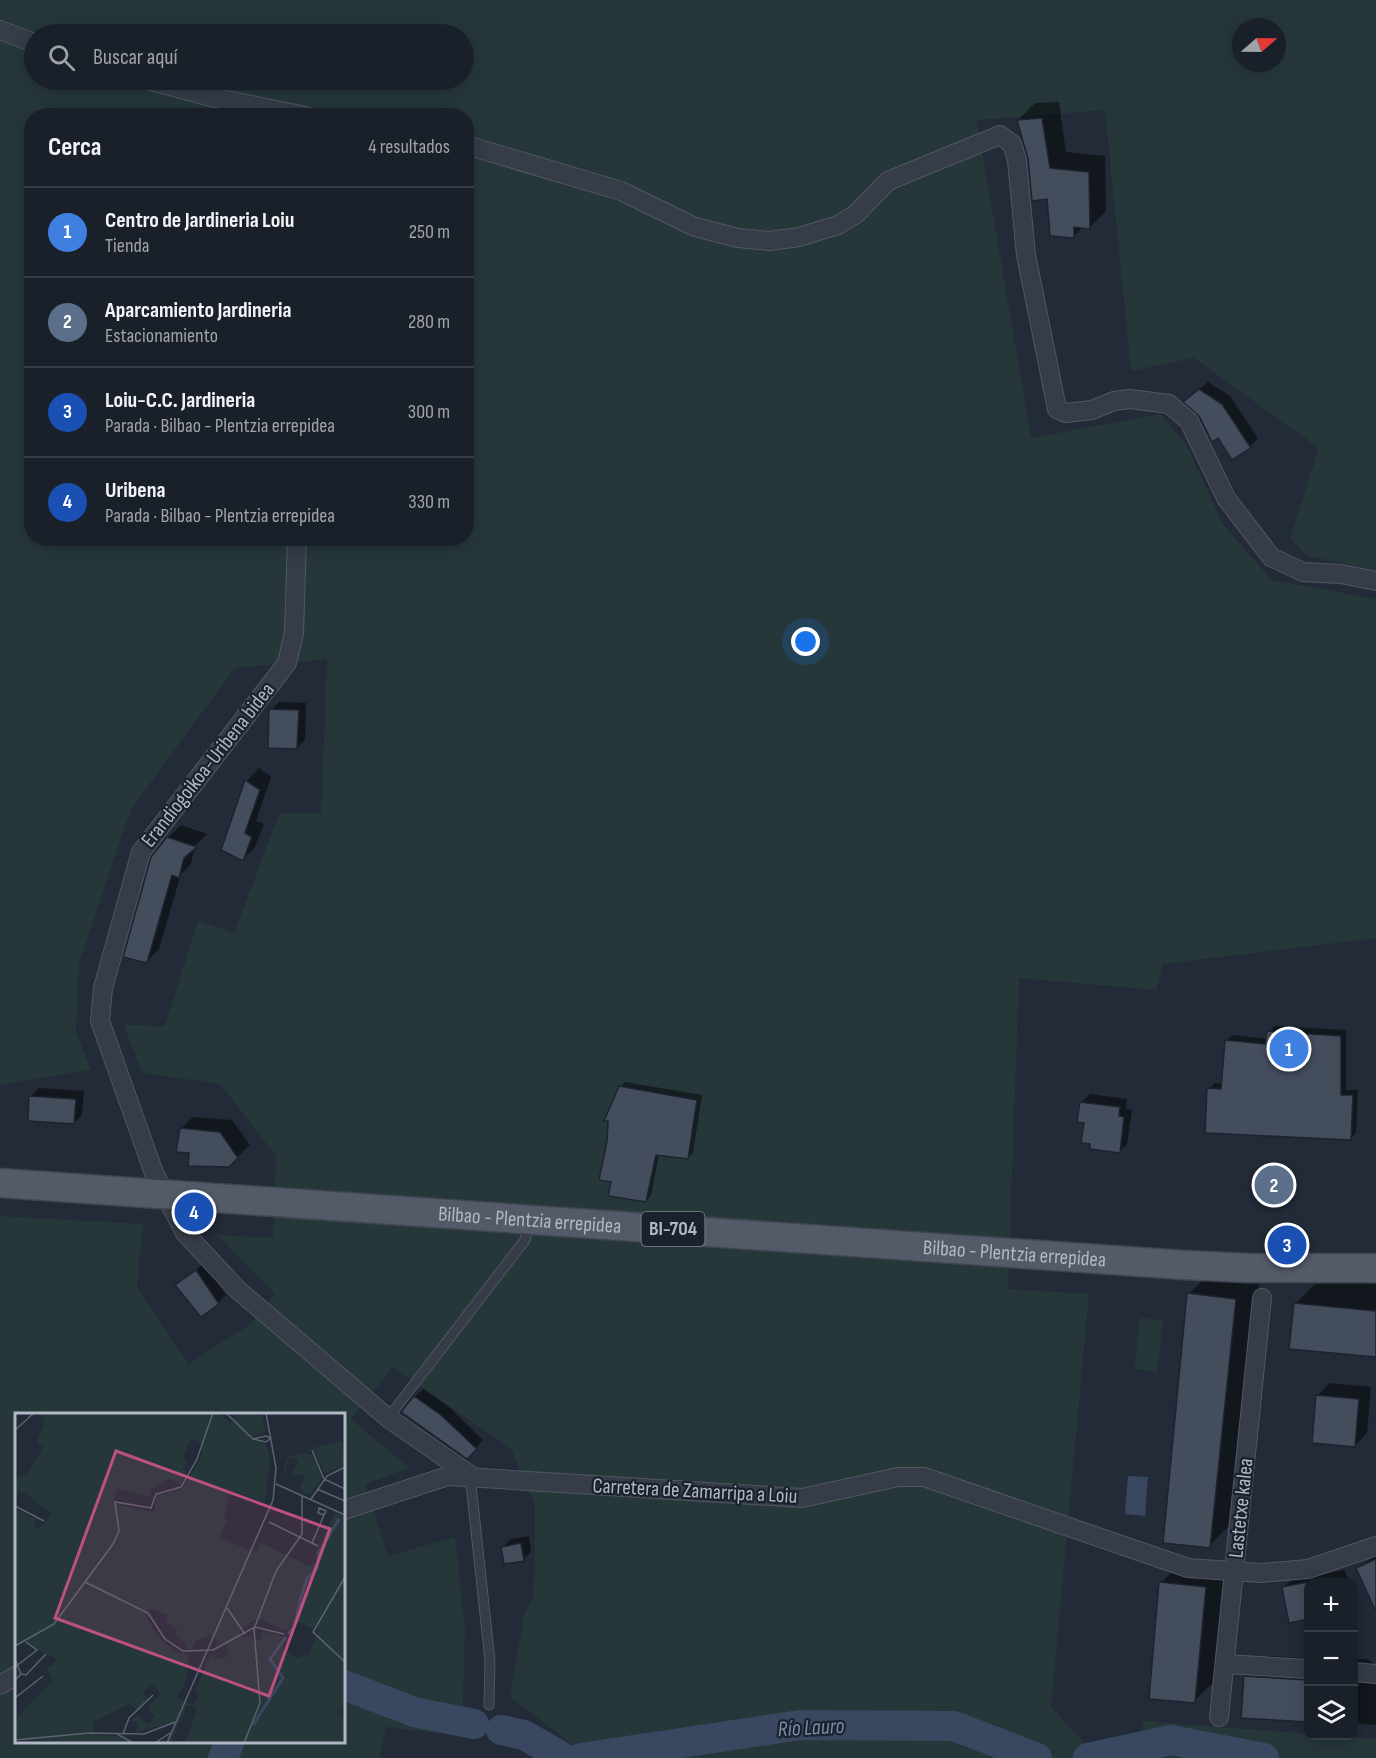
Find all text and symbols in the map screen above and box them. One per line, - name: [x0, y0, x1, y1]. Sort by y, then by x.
- north arrow: [1232, 18, 1286, 72]
- search box: [24, 24, 474, 90]
- icon: search: [45, 41, 78, 74]
- text: Buscar aquí: [93, 44, 178, 71]
- text: Cerca: [48, 132, 101, 163]
- text: 4 resultados: [368, 135, 450, 159]
- text: Centro de Jardineria Loiu: [105, 207, 294, 234]
- text: 1: [64, 220, 71, 244]
- text: 250 m: [409, 220, 450, 244]
- text: Tienda: [105, 234, 149, 258]
- text: Aparcamiento Jardineria: [105, 297, 291, 324]
- text: 2: [63, 310, 72, 334]
- text: 280 m: [408, 310, 450, 334]
- text: Estacionamiento: [105, 324, 218, 348]
- text: Loiu-C.C. Jardineria: [105, 387, 255, 414]
- text: 3: [63, 400, 72, 424]
- text: 300 m: [408, 400, 450, 424]
- text: Parada · Bilbao - Plentzia errepidea: [105, 414, 335, 438]
- text: Uribena: [105, 477, 165, 504]
- text: 4: [63, 490, 72, 514]
- text: 330 m: [408, 490, 450, 514]
- text: Parada · Bilbao - Plentzia errepidea: [105, 504, 335, 528]
- your location: [791, 627, 820, 656]
- street label: Erandiogoikoa-Uribena bidea: [136, 678, 280, 852]
- pin: 1: [1270, 1026, 1308, 1072]
- pin: 2: [1254, 1162, 1294, 1208]
- pin: 4: [174, 1190, 214, 1234]
- street label: Bilbao - Plentzia errepidea: [437, 1201, 622, 1238]
- road number: BI-704: [642, 1212, 704, 1246]
- pin: 3: [1268, 1222, 1306, 1268]
- street label: Bilbao - Plentzia errepidea: [922, 1234, 1107, 1272]
- inset map: [15, 1413, 345, 1743]
- street label: Lastetxe kalea: [1223, 1457, 1259, 1559]
- street label: Carretera de Zamarripa a Loiu: [592, 1473, 798, 1509]
- map controls: [1304, 1578, 1358, 1740]
- button: +: [1304, 1578, 1358, 1632]
- button: −: [1304, 1632, 1358, 1686]
- button: layers: [1304, 1686, 1358, 1740]
- water label: Río Lauro: [777, 1713, 845, 1743]

